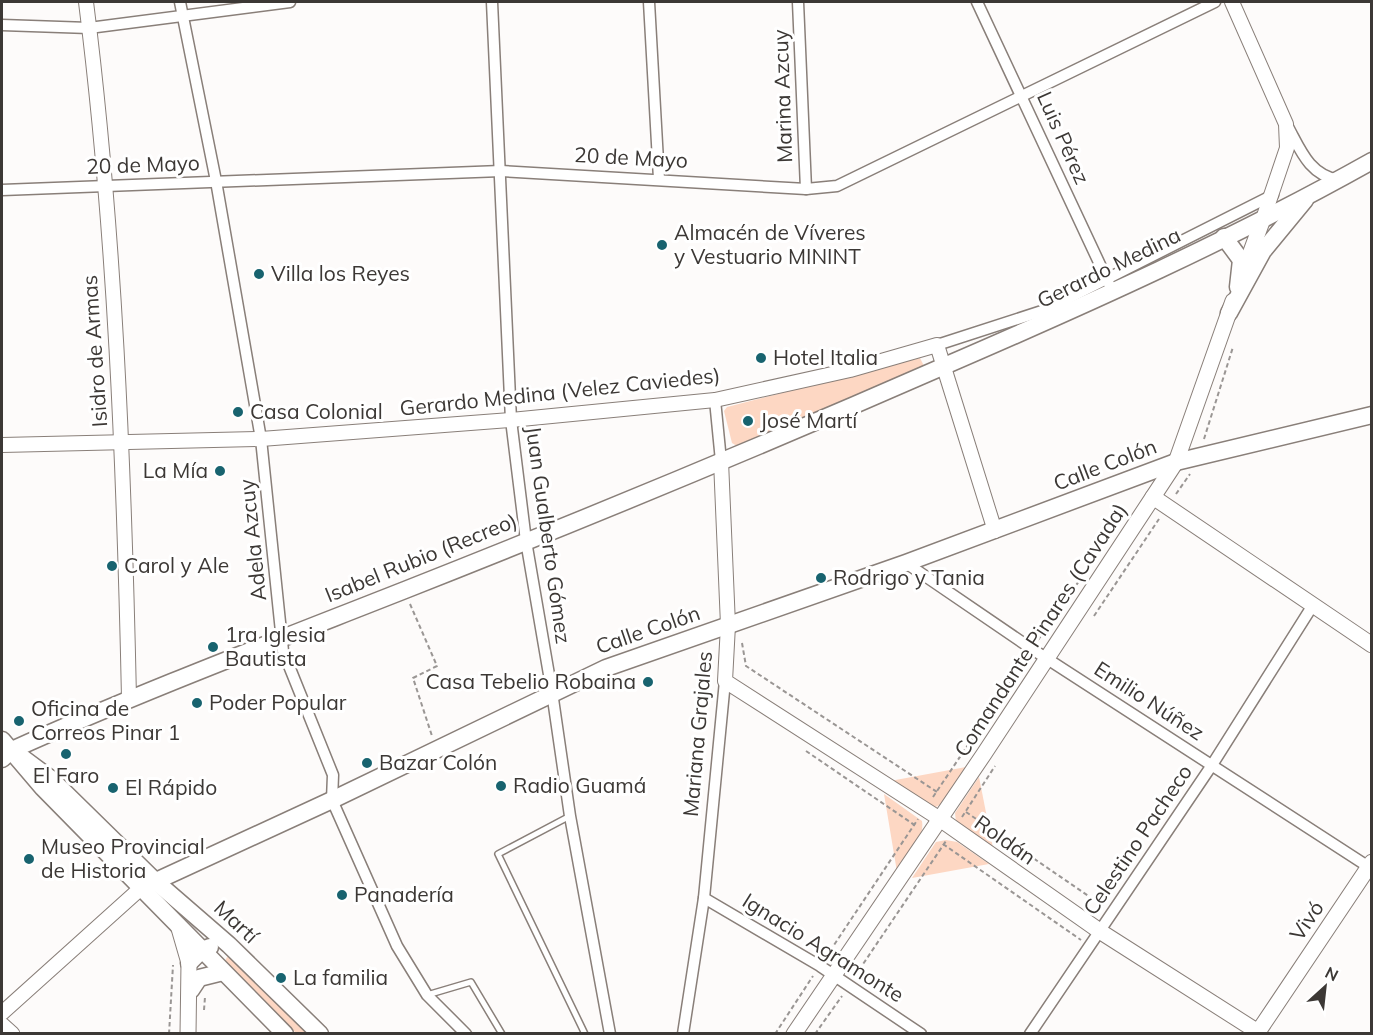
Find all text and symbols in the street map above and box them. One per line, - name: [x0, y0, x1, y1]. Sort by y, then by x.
- street label: Marina Azcuy: [767, 29, 797, 163]
- street label: Luis Pérez: [1032, 87, 1096, 188]
- street label: 20 de Mayo: [574, 141, 688, 173]
- street label: 20 de Mayo: [86, 149, 200, 179]
- place label: Almacén de Víveres y Vestuario MININT: [674, 219, 866, 269]
- street label: Gerardo Medina: [1033, 221, 1185, 313]
- marker: Almacén de Víveres y Vestuario MININT: [655, 238, 669, 252]
- place label: Villa los Reyes: [271, 260, 410, 286]
- marker: Villa los Reyes: [252, 267, 266, 281]
- street label: Isidro de Armas: [76, 274, 112, 428]
- place label: Hotel Italia: [773, 344, 878, 370]
- marker: Hotel Italia: [754, 351, 768, 365]
- street label: Gerardo Medina (Velez Caviedes): [398, 361, 721, 421]
- place label: Casa Colonial: [250, 398, 383, 424]
- marker: Casa Colonial: [231, 405, 245, 419]
- place label: José Martí: [760, 407, 858, 433]
- marker: José Martí: [741, 414, 755, 428]
- street label: Juan Gualberto Gómez: [521, 424, 577, 645]
- street label: Calle Colón: [1049, 432, 1160, 496]
- place label: La Mía: [143, 457, 208, 483]
- marker: La Mía: [213, 464, 227, 478]
- street label: Adela Azcuy: [233, 478, 271, 602]
- street label: Comandante Pinares (Cavada): [948, 498, 1132, 761]
- street label: Isabel Rubio (Recreo): [321, 507, 520, 607]
- place label: Carol y Ale: [124, 552, 229, 578]
- marker: Carol y Ale: [105, 559, 119, 573]
- place label: Rodrigo y Tania: [833, 564, 985, 590]
- marker: Rodrigo y Tania: [814, 571, 828, 585]
- street label: Calle Colón: [592, 599, 703, 659]
- place label: 1ra Iglesia Bautista: [225, 621, 326, 671]
- marker: 1ra Iglesia Bautista: [206, 640, 220, 654]
- street label: Mariana Grajales: [677, 650, 717, 818]
- street label: Emilio Núñez: [1090, 655, 1209, 745]
- place label: Casa Tebelio Robaina: [426, 668, 636, 694]
- marker: Casa Tebelio Robaina: [641, 675, 655, 689]
- place label: Poder Popular: [209, 689, 347, 715]
- place label: Oficina de Correos Pinar 1: [31, 695, 180, 745]
- marker: Poder Popular: [190, 696, 204, 710]
- marker: Oficina de Correos Pinar 1: [12, 714, 26, 728]
- marker: El Faro: [59, 747, 73, 761]
- place label: Bazar Colón: [379, 749, 497, 775]
- marker: Bazar Colón: [360, 756, 374, 770]
- street label: Celestino Pacheco: [1077, 759, 1197, 920]
- place label: El Faro: [33, 762, 99, 788]
- place label: Radio Guamá: [513, 772, 646, 798]
- place label: El Rápido: [125, 774, 217, 800]
- marker: Radio Guamá: [494, 779, 508, 793]
- marker: El Rápido: [106, 781, 120, 795]
- street label: Roldán: [970, 809, 1041, 870]
- place label: Museo Provincial de Historia: [41, 833, 205, 883]
- marker: Museo Provincial de Historia: [22, 852, 36, 866]
- place label: Panadería: [354, 881, 454, 907]
- street label: Ignacio Agramonte: [738, 887, 909, 1007]
- marker: Panadería: [335, 888, 349, 902]
- street label: Martí: [209, 894, 265, 949]
- street label: Vivó: [1283, 895, 1329, 945]
- north arrow: [1295, 957, 1355, 1017]
- text: N: [1322, 962, 1342, 985]
- place label: La familia: [293, 964, 388, 990]
- marker: La familia: [274, 971, 288, 985]

